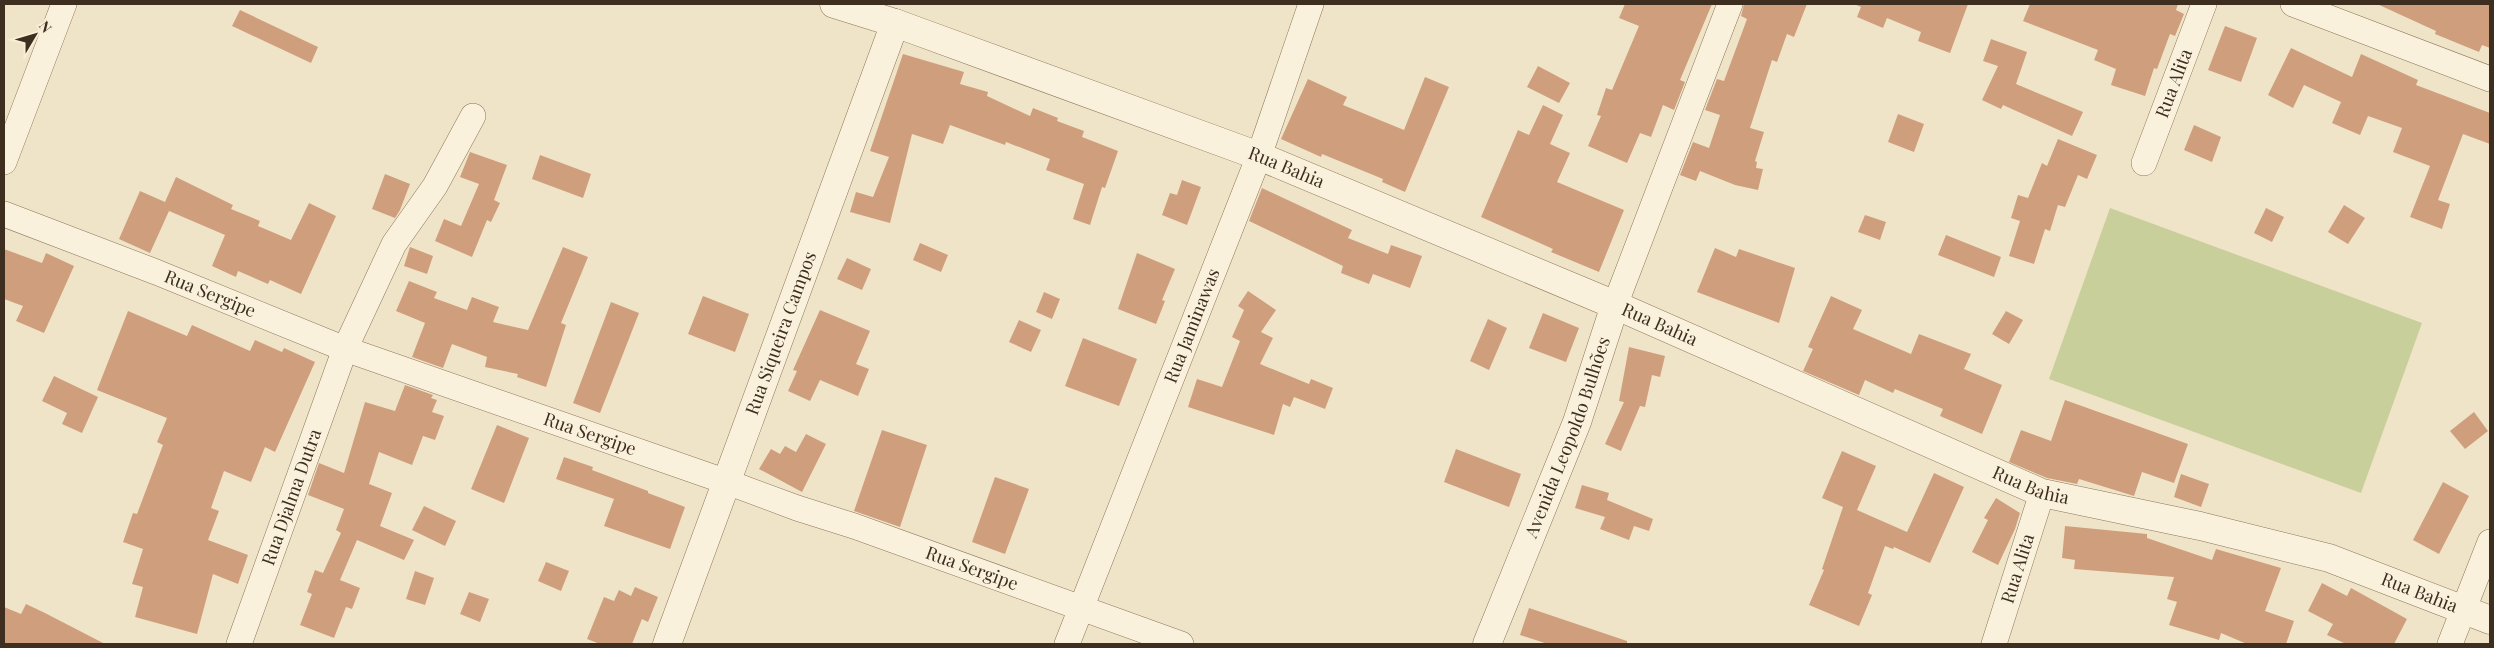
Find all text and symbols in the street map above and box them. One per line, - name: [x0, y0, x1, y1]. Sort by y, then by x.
- north arrow: [10, 10, 60, 60]
- text: N: [35, 17, 56, 37]
- street label: Rua Alita: [2149, 45, 2197, 121]
- street label: Rua Bahia: [1245, 140, 1328, 193]
- street label: Rua Siqueira Campos: [739, 248, 821, 418]
- street label: Rua Sergipe: [161, 264, 260, 322]
- street label: Rua Jaminawas: [1158, 264, 1225, 386]
- street label: Rua Bahia: [1618, 297, 1702, 351]
- street label: Avenida Leopoldo Bulhões: [1518, 333, 1615, 542]
- street label: Rua Sergipe: [541, 406, 640, 461]
- street label: Rua Djalma Dutra: [255, 425, 326, 568]
- street label: Rua Bahia: [1989, 460, 2071, 509]
- street label: Rua Alita: [1995, 530, 2039, 606]
- street label: Rua Sergipe: [923, 540, 1022, 595]
- street label: Rua Bahia: [2378, 566, 2462, 618]

